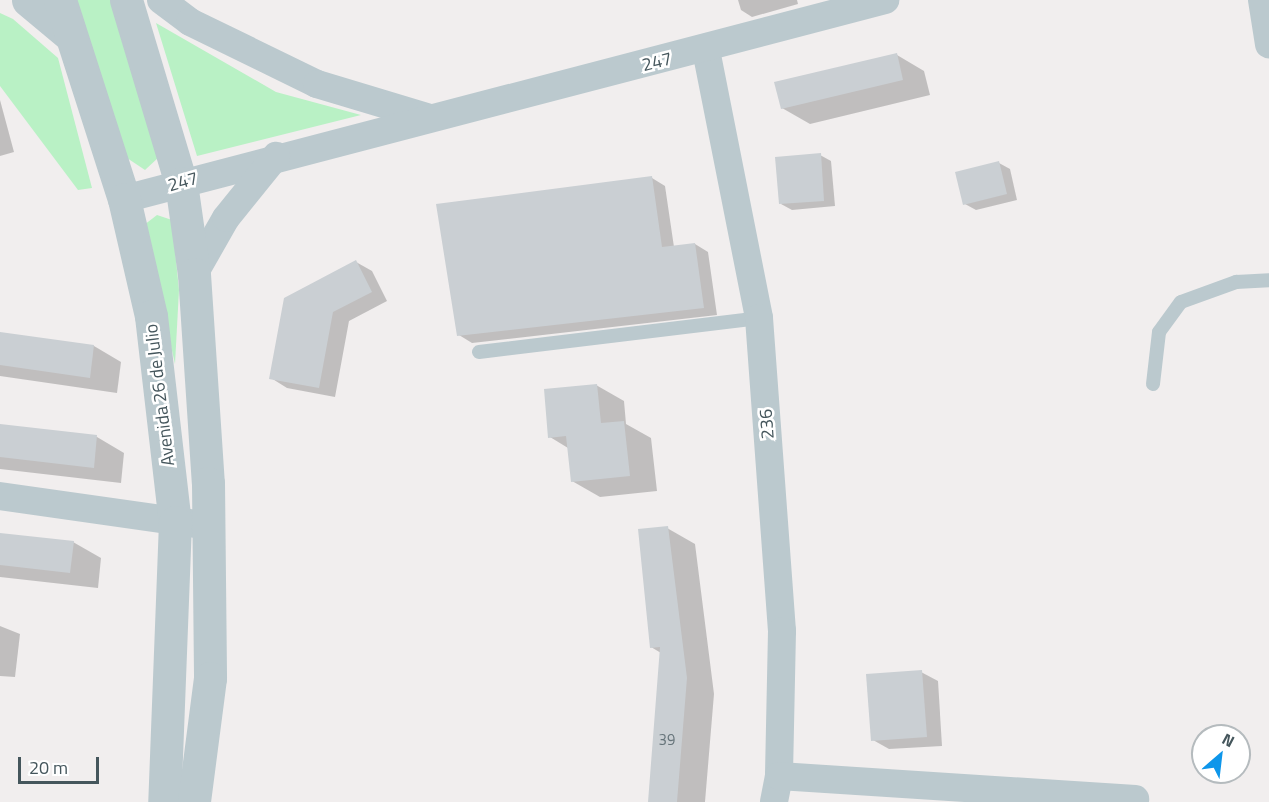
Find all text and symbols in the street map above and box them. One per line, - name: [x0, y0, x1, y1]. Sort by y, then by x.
- street label: 247: [640, 48, 674, 76]
- street label: 247: [165, 167, 201, 197]
- street label: Avenida 26 de Julio: [141, 323, 179, 467]
- street label: 236: [755, 408, 779, 440]
- north arrow: [1191, 724, 1251, 784]
- text: N: [1218, 727, 1239, 753]
- house number: 39: [659, 731, 675, 749]
- scale bar: [21, 745, 102, 783]
- text: 20 m: [29, 754, 68, 781]

